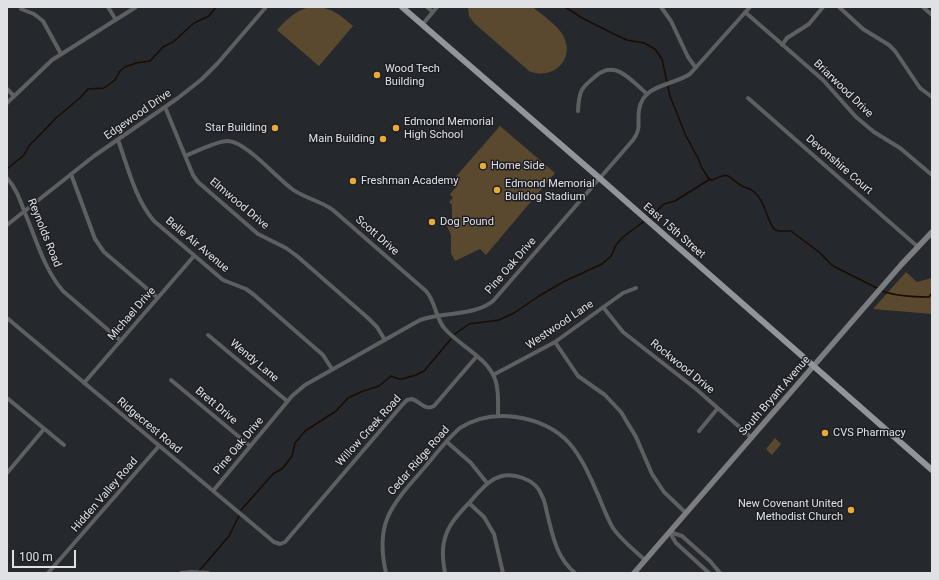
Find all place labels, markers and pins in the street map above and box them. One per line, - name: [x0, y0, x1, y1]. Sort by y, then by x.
- place label: Wood Tech Building: [385, 62, 440, 88]
- marker: Wood Tech Building: [372, 70, 382, 80]
- place label: Edmond Memorial High School: [404, 115, 494, 141]
- place label: Star Building: [205, 121, 267, 135]
- marker: Star Building: [270, 123, 280, 133]
- marker: Edmond Memorial High School: [391, 123, 401, 133]
- place label: Main Building: [309, 132, 375, 146]
- marker: Main Building: [378, 134, 388, 144]
- place label: Home Side: [491, 159, 545, 173]
- marker: Home Side: [478, 161, 488, 171]
- place label: Freshman Academy: [361, 174, 458, 188]
- marker: Freshman Academy: [348, 176, 358, 186]
- place label: Edmond Memorial Bulldog Stadium: [505, 177, 595, 203]
- marker: Edmond Memorial Bulldog Stadium: [492, 185, 502, 195]
- place label: Dog Pound: [440, 215, 494, 229]
- marker: Dog Pound: [427, 217, 437, 227]
- place label: CVS Pharmacy: [833, 426, 906, 440]
- marker: CVS Pharmacy: [820, 428, 830, 438]
- place label: New Covenant United Methodist Church: [738, 497, 843, 523]
- marker: New Covenant United Methodist Church: [846, 505, 856, 515]

